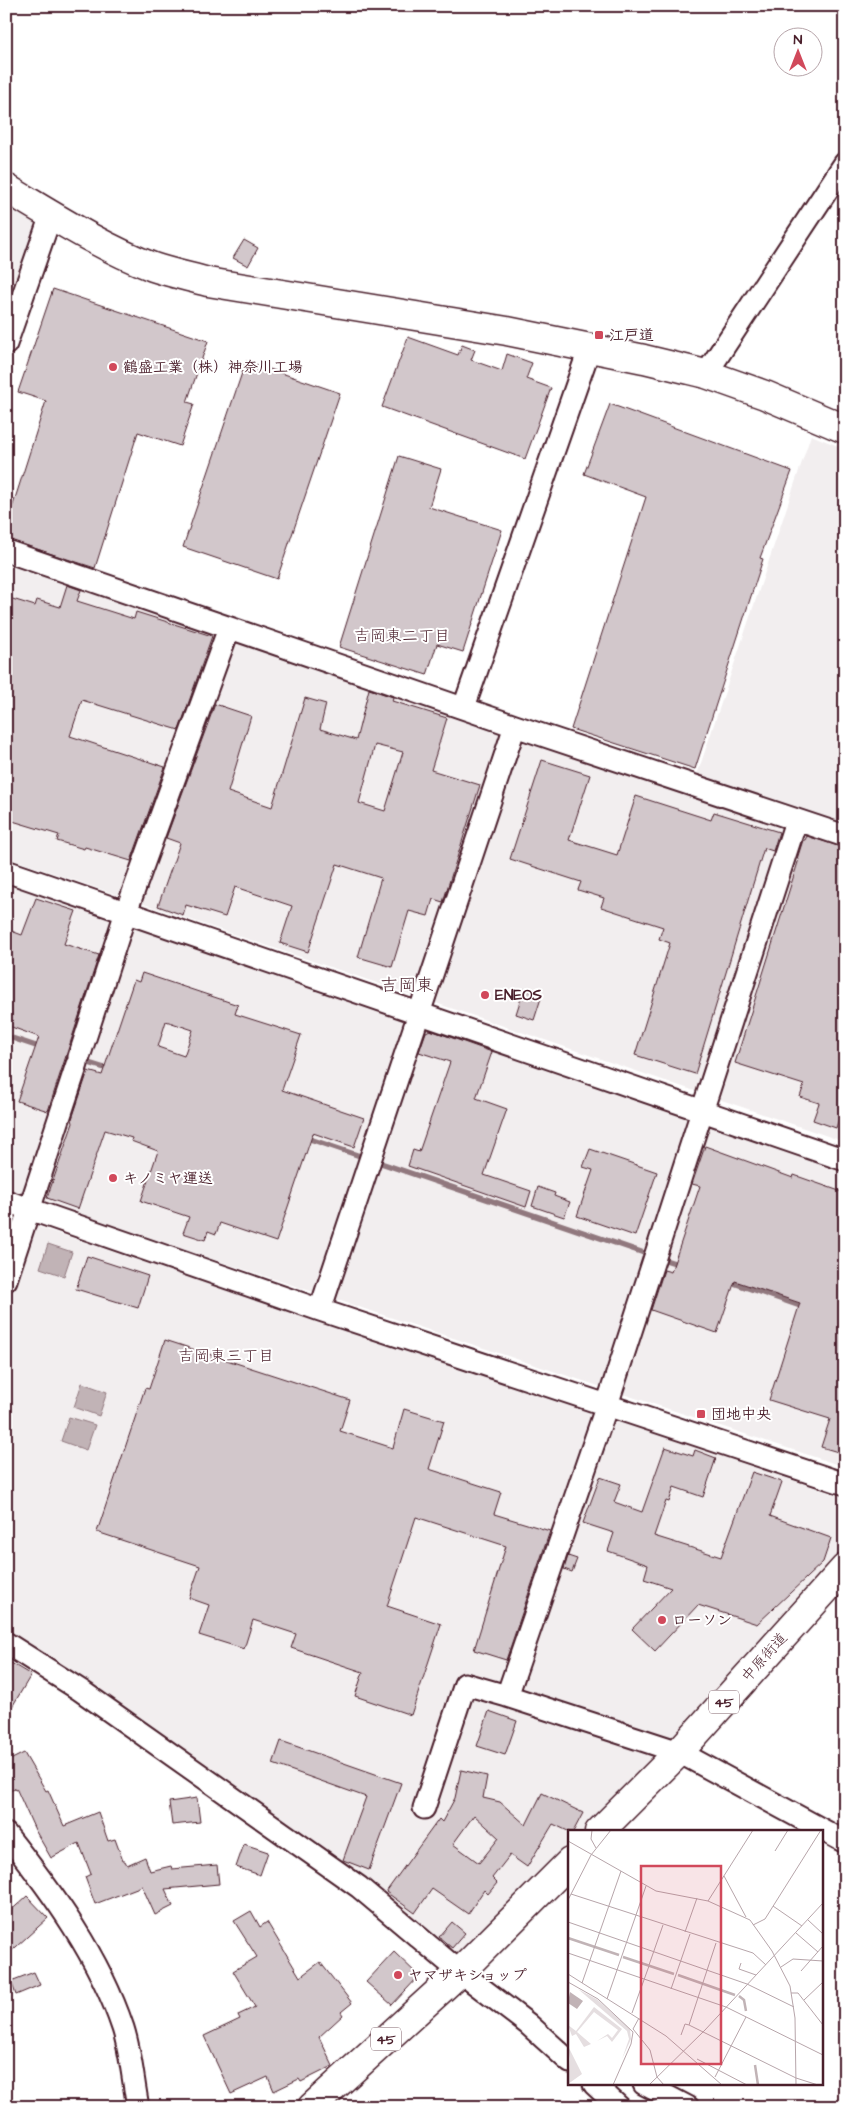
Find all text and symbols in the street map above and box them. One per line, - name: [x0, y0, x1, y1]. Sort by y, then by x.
- north arrow: [774, 28, 824, 78]
- text: N: [794, 30, 803, 50]
- place label: 江戸道: [609, 325, 654, 346]
- marker: 江戸道: [593, 329, 605, 341]
- place label: 鶴盛工業（株）神奈川工場: [123, 357, 303, 378]
- marker: 鶴盛工業（株）神奈川工場: [107, 361, 119, 373]
- district label: 吉岡東二丁目: [354, 625, 450, 647]
- district label: 吉岡東: [380, 973, 434, 998]
- place label: ENEOS: [495, 985, 542, 1006]
- marker: ENEOS: [479, 989, 491, 1001]
- place label: キノミヤ運送: [123, 1168, 213, 1189]
- marker: キノミヤ運送: [107, 1172, 119, 1184]
- district label: 吉岡東三丁目: [178, 1345, 274, 1367]
- place label: 団地中央: [711, 1404, 771, 1425]
- marker: 団地中央: [695, 1408, 707, 1420]
- place label: ローソン: [672, 1610, 732, 1631]
- marker: ローソン: [656, 1614, 668, 1626]
- street label: 中原街道: [736, 1628, 792, 1687]
- road number: 45: [709, 1690, 739, 1714]
- inset map: [568, 1830, 824, 2086]
- place label: ヤマザキショップ: [408, 1965, 527, 1986]
- marker: ヤマザキショップ: [392, 1969, 404, 1981]
- road number: 45: [371, 2028, 401, 2050]

